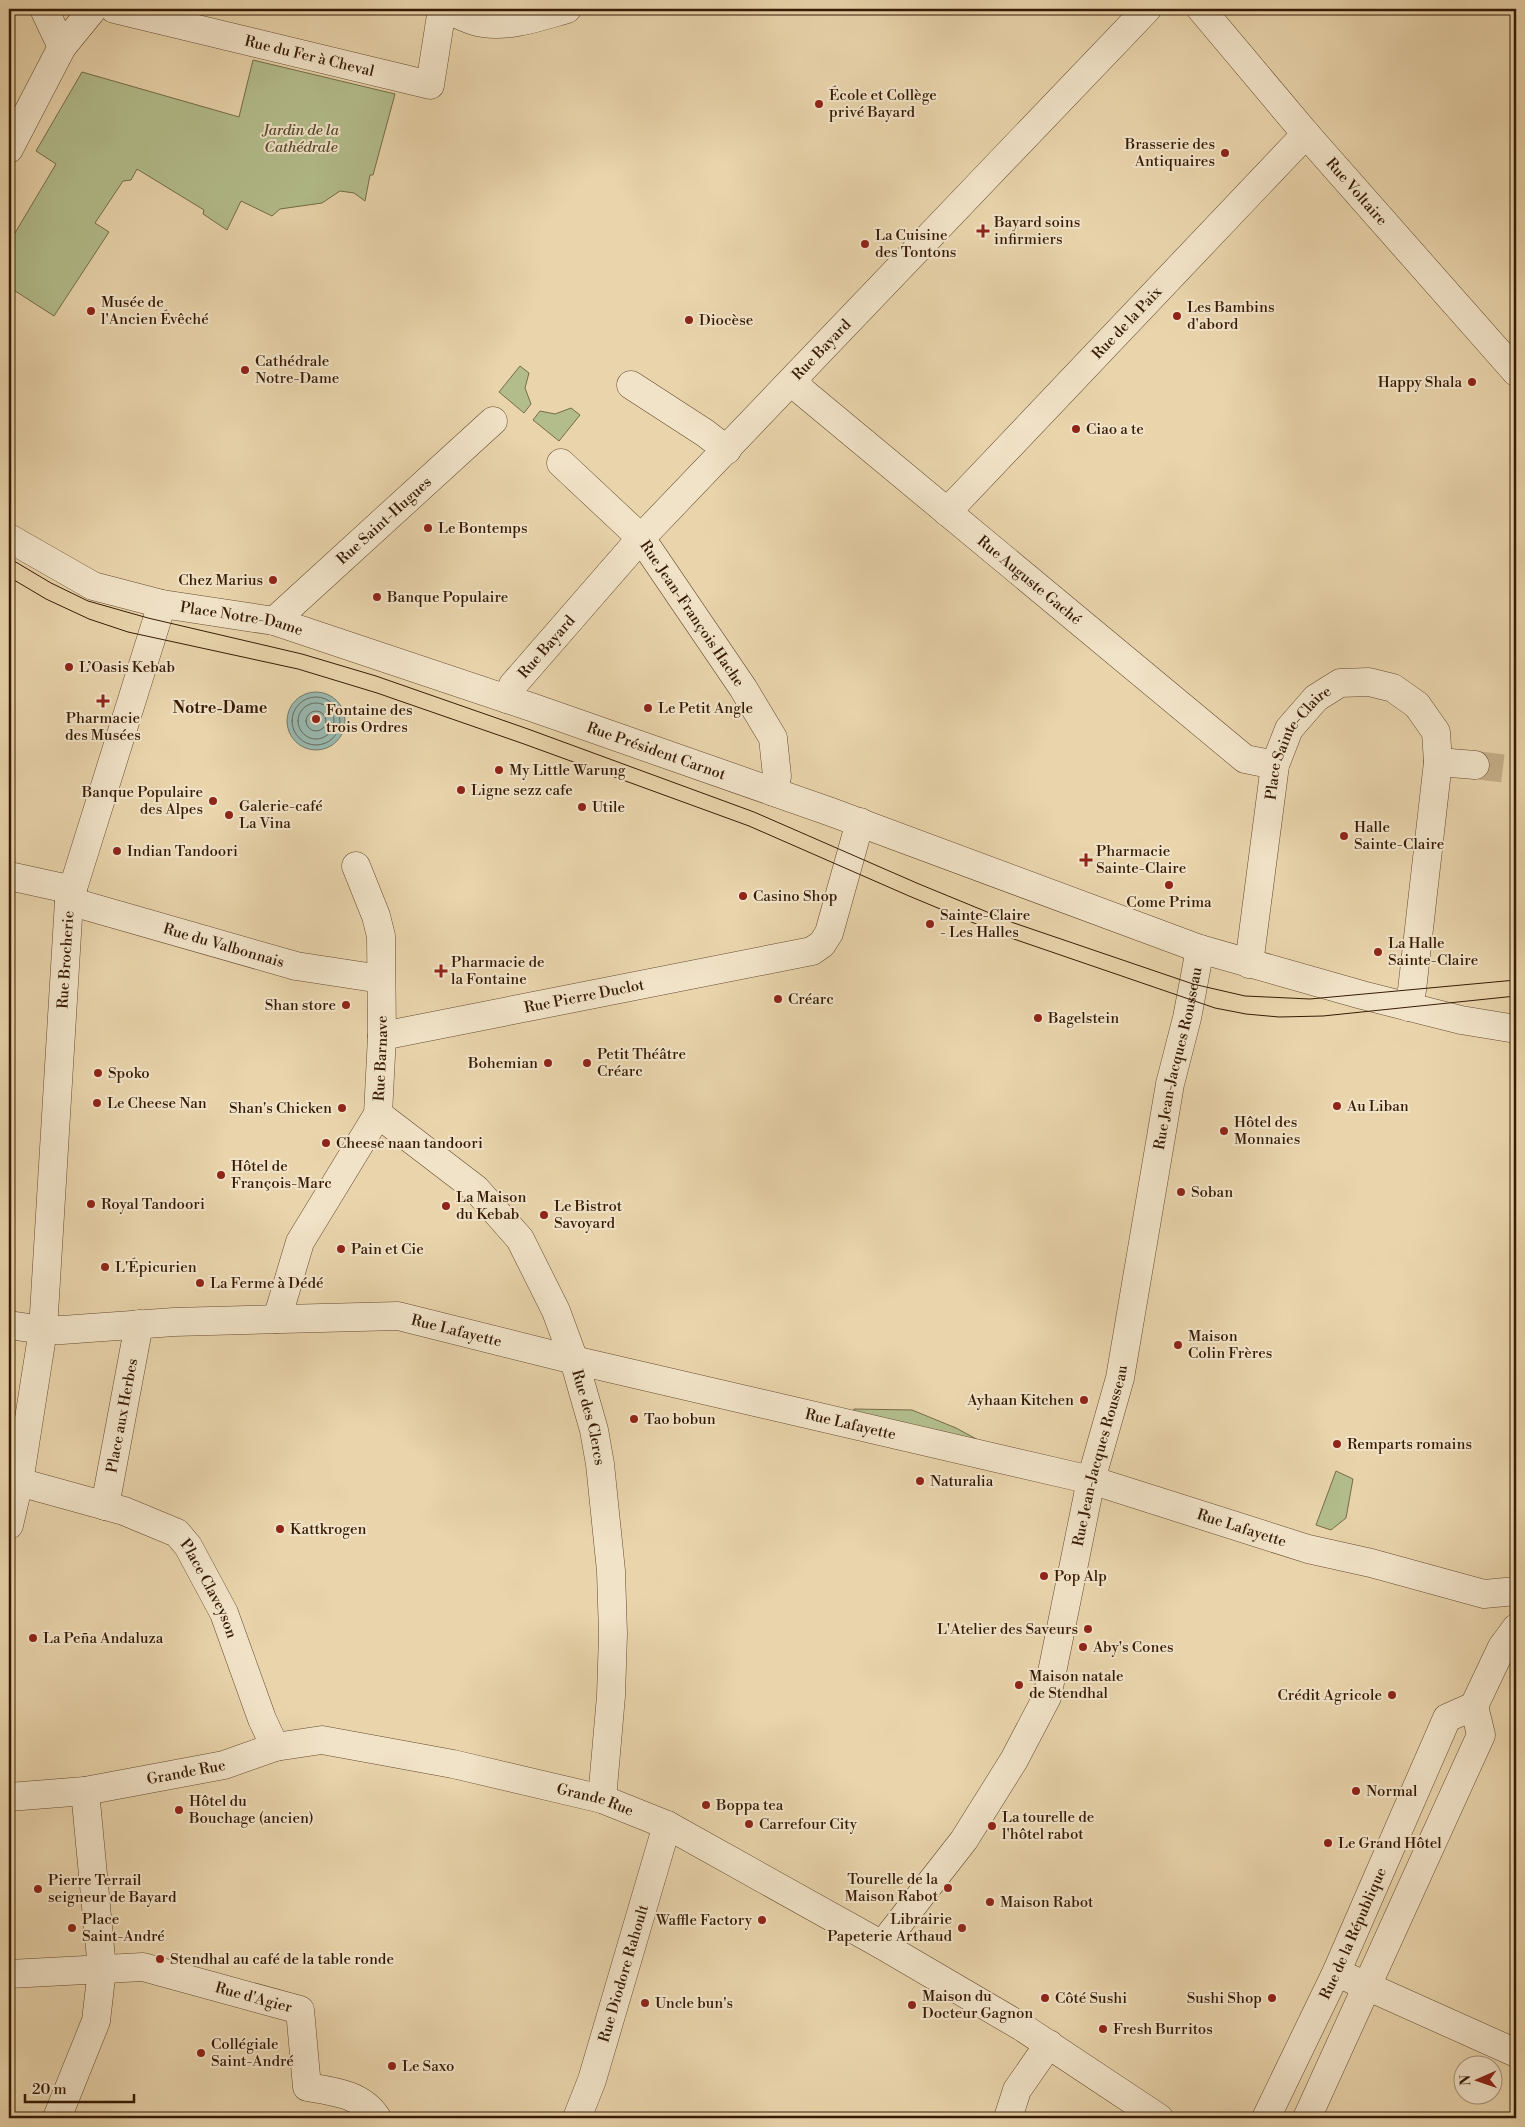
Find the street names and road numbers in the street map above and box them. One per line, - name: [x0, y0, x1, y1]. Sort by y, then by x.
- street label: Rue du Fer à Cheval: [243, 32, 377, 81]
- street label: Rue Voltaire: [1322, 154, 1391, 230]
- street label: Rue de la Paix: [1088, 282, 1166, 364]
- street label: Rue Bayard: [788, 315, 856, 384]
- street label: Rue Saint-Hugues: [333, 473, 436, 569]
- street label: Rue Auguste Gaché: [973, 532, 1085, 629]
- street label: Rue Jean-François Hache: [635, 537, 748, 691]
- street label: Place Notre-Dame: [179, 598, 305, 640]
- street label: Rue Bayard: [514, 611, 580, 682]
- street label: Place Sainte-Claire: [1262, 682, 1335, 801]
- street label: Rue Président Carnot: [584, 718, 729, 785]
- street label: Rue Brocherie: [53, 910, 78, 1009]
- street label: Rue du Valbonnais: [161, 919, 287, 972]
- street label: Rue Jean-Jacques Rousseau: [1150, 965, 1206, 1151]
- street label: Rue Pierre Duclot: [523, 975, 647, 1018]
- street label: Rue Barnave: [370, 1015, 392, 1102]
- street label: Rue Lafayette: [409, 1311, 504, 1352]
- street label: Place aux Herbes: [102, 1357, 142, 1474]
- street label: Rue Jean-Jacques Rousseau: [1069, 1363, 1132, 1548]
- street label: Rue des Clercs: [567, 1367, 609, 1467]
- street label: Rue Lafayette: [803, 1405, 898, 1444]
- street label: Rue Lafayette: [1194, 1505, 1289, 1551]
- street label: Place Claveyson: [176, 1535, 241, 1641]
- street label: Grande Rue: [145, 1756, 227, 1789]
- street label: Grande Rue: [555, 1780, 636, 1821]
- street label: Rue de la République: [1316, 1865, 1391, 2003]
- street label: Rue Diodore Rahoult: [595, 1902, 653, 2045]
- street label: Rue d'Agier: [213, 1978, 295, 2018]

